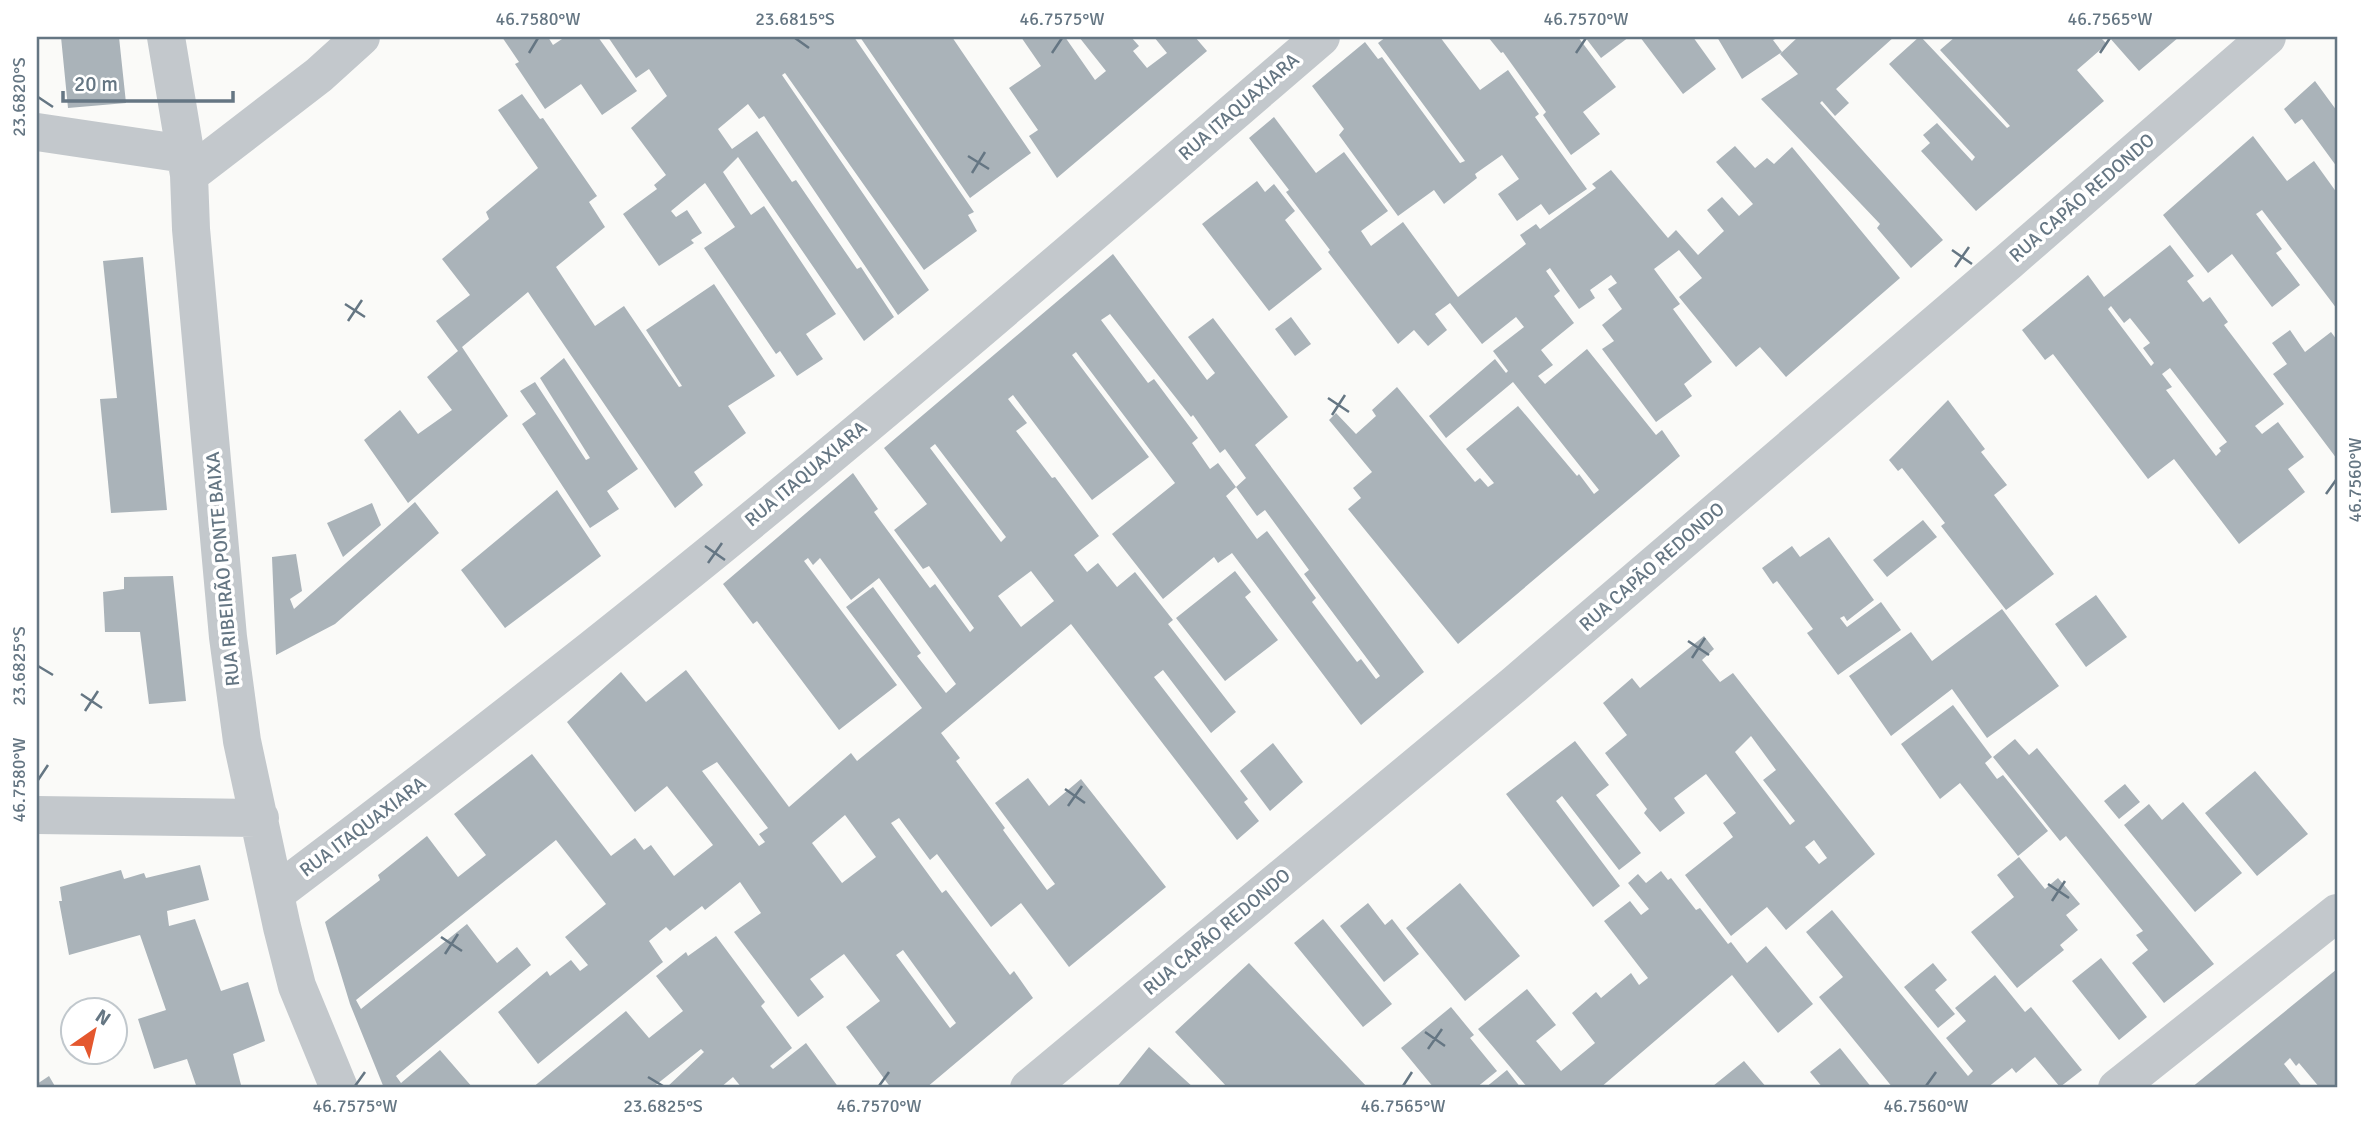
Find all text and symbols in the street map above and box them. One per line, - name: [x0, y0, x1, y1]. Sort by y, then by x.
- text: 46.7580°W: [495, 8, 581, 30]
- text: 23.6815°S: [755, 8, 835, 30]
- text: 46.7575°W: [1019, 8, 1105, 30]
- text: 46.7570°W: [1543, 8, 1629, 30]
- text: 46.7565°W: [2067, 8, 2153, 30]
- street label: RUA ITAQUAXIARA: [1174, 48, 1305, 166]
- text: 23.6820°S: [8, 57, 30, 137]
- scale bar: [63, 60, 233, 104]
- text: 20 m: [74, 71, 118, 97]
- street label: RUA CAPÃO REDONDO: [2004, 128, 2160, 268]
- street label: RUA ITAQUAXIARA: [740, 416, 872, 532]
- text: 46.7560°W: [2344, 437, 2366, 523]
- street label: RUA RIBEIRÃO PONTE BAIXA: [201, 450, 245, 687]
- street label: RUA CAPÃO REDONDO: [1574, 497, 1730, 637]
- text: 23.6825°S: [8, 626, 30, 706]
- text: 46.7580°W: [8, 737, 30, 823]
- street label: RUA ITAQUAXIARA: [295, 771, 431, 882]
- street label: RUA CAPÃO REDONDO: [1139, 863, 1295, 1001]
- north arrow: [60, 996, 130, 1066]
- text: N: [91, 1004, 115, 1031]
- text: 46.7575°W: [312, 1095, 398, 1117]
- text: 23.6825°S: [623, 1095, 703, 1117]
- text: 46.7570°W: [836, 1095, 922, 1117]
- text: 46.7565°W: [1360, 1095, 1446, 1117]
- text: 46.7560°W: [1883, 1095, 1969, 1117]

